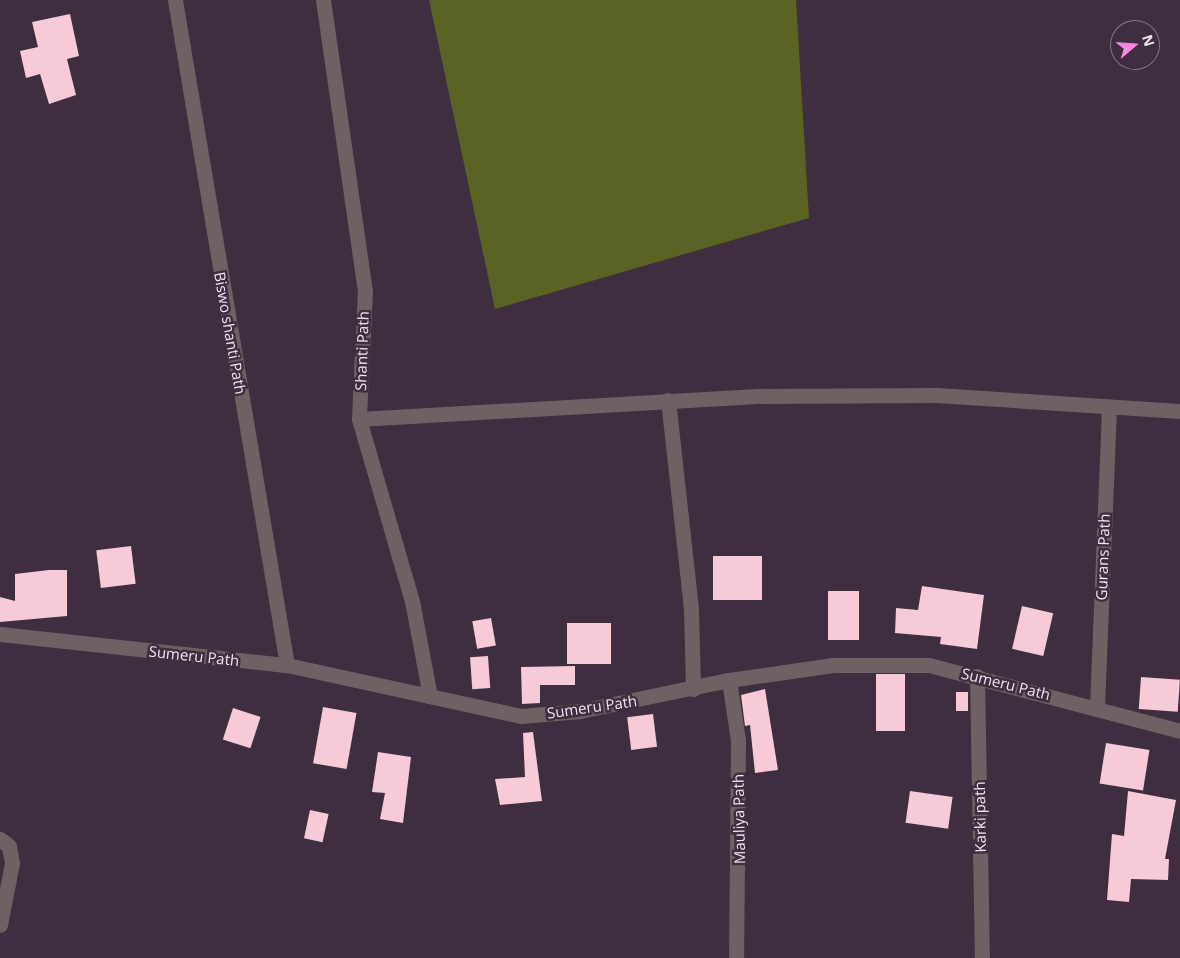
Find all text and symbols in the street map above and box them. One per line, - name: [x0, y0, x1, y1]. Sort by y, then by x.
- north arrow: [1110, 20, 1160, 70]
- text: N: [1138, 32, 1160, 49]
- street label: Biswo shanti Path: [210, 270, 250, 396]
- street label: Shanti Path: [352, 311, 372, 391]
- street label: Gurans Path: [1092, 513, 1114, 601]
- street label: Sumeru Path: [148, 642, 240, 670]
- street label: Sumeru Path: [960, 664, 1052, 704]
- street label: Sumeru Path: [546, 692, 638, 722]
- street label: Mauliya Path: [729, 774, 749, 864]
- street label: Karki path: [970, 781, 990, 853]

